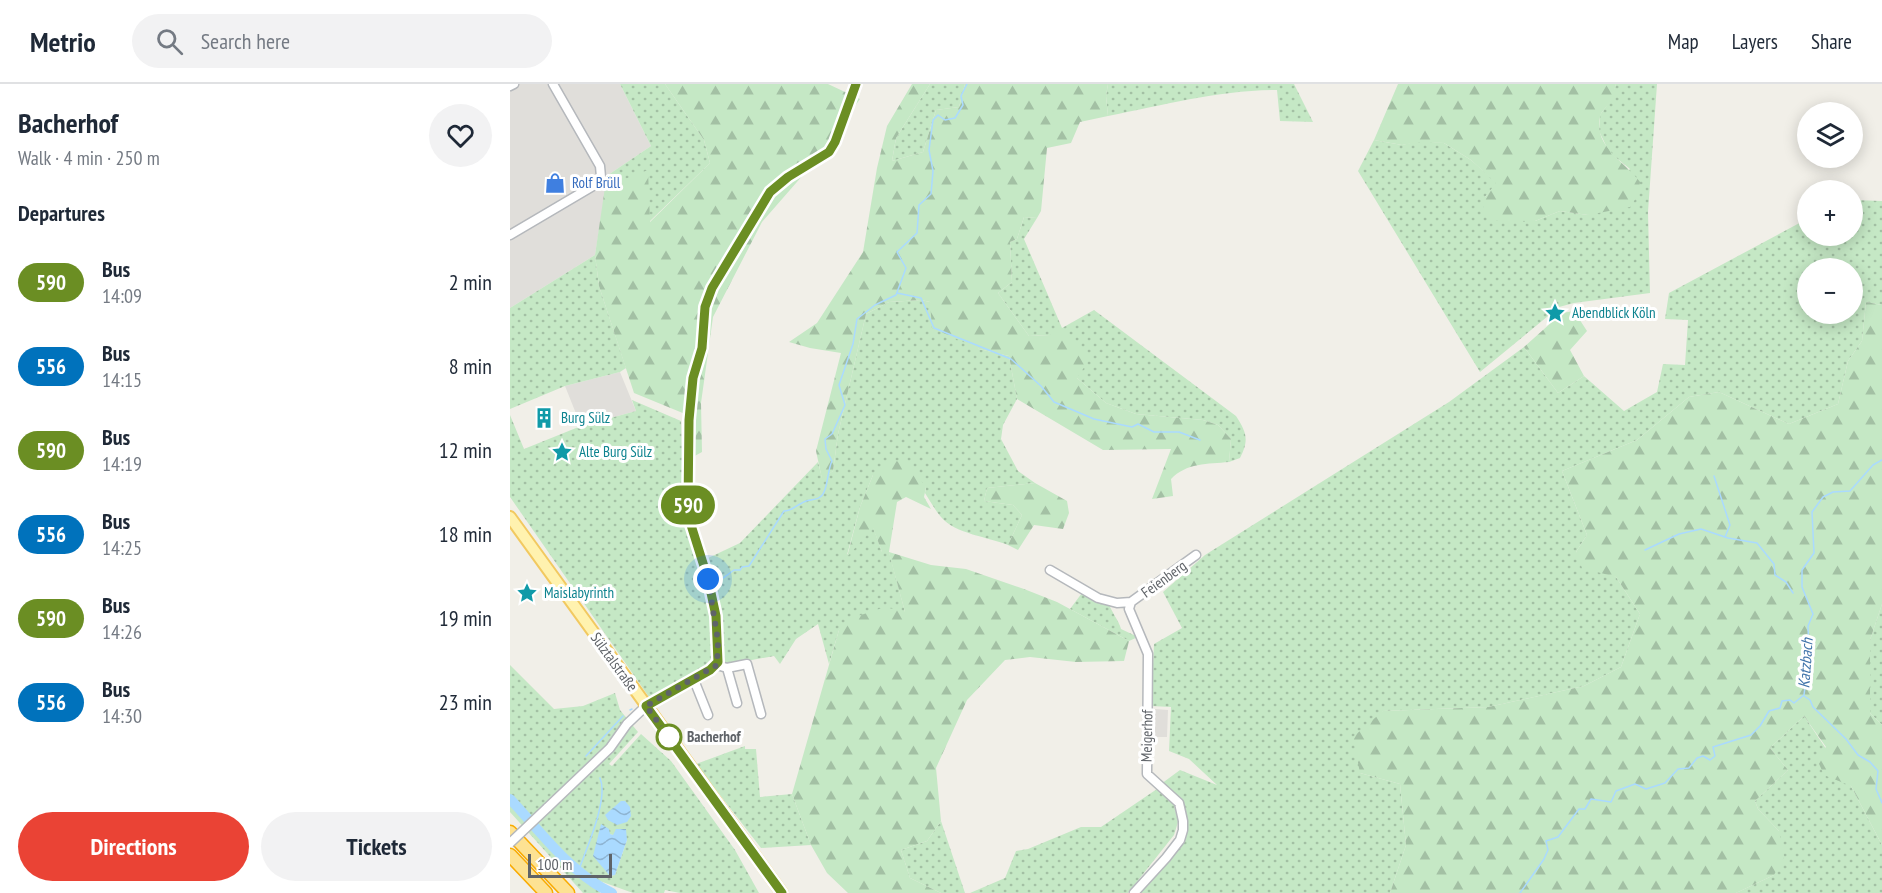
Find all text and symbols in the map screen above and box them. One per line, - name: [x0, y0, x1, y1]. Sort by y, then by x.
- search box: [132, 14, 552, 68]
- text: Metrio: [30, 23, 96, 60]
- icon: search: [153, 25, 186, 58]
- text: Search here: [201, 27, 290, 55]
- text: Map: [1668, 28, 1699, 55]
- text: Layers: [1732, 28, 1778, 55]
- text: Share: [1811, 28, 1852, 55]
- map controls: [1797, 102, 1863, 324]
- button: layers: [1797, 102, 1863, 168]
- text: Bacherhof: [18, 104, 118, 141]
- button: heart: [429, 104, 492, 167]
- text: Walk · 4 min · 250 m: [18, 145, 160, 171]
- shop icon: Rolf Brüll: [543, 171, 567, 195]
- place label: Rolf Brüll: [572, 173, 621, 192]
- button: +: [1797, 180, 1863, 246]
- text: Departures: [18, 199, 105, 227]
- text: Bus: [102, 255, 130, 283]
- button: −: [1797, 258, 1863, 324]
- text: 2 min: [449, 268, 492, 296]
- text: 590: [36, 269, 66, 296]
- text: 14:09: [102, 283, 142, 309]
- place icon: Abendblick Köln: [1543, 301, 1567, 325]
- place label: Abendblick Köln: [1572, 303, 1656, 322]
- text: Bus: [102, 339, 130, 367]
- text: 8 min: [449, 352, 492, 380]
- text: 556: [36, 353, 66, 380]
- text: 14:15: [102, 367, 142, 393]
- building icon: Burg Sülz: [532, 406, 556, 430]
- place label: Burg Sülz: [561, 408, 610, 427]
- text: Bus: [102, 423, 130, 451]
- text: 12 min: [439, 436, 492, 464]
- text: 590: [36, 437, 66, 464]
- place icon: Alte Burg Sülz: [550, 440, 574, 464]
- place label: Alte Burg Sülz: [579, 442, 652, 461]
- text: 14:19: [102, 451, 142, 477]
- line badge: 590: [654, 486, 723, 524]
- text: 590: [673, 492, 703, 519]
- text: Bus: [102, 507, 130, 535]
- text: 18 min: [439, 520, 492, 548]
- text: 556: [36, 521, 66, 548]
- text: 14:25: [102, 535, 142, 561]
- street label: Feienberg: [1137, 556, 1190, 601]
- your location: [693, 564, 723, 594]
- place icon: Maislabyrinth: [515, 581, 539, 605]
- place label: Maislabyrinth: [544, 583, 614, 602]
- text: Bus: [102, 591, 130, 619]
- text: 19 min: [439, 604, 492, 632]
- text: 590: [36, 605, 66, 632]
- text: 14:26: [102, 619, 142, 645]
- street label: Sülztalstraße: [587, 629, 642, 695]
- water label: Katzbach: [1793, 636, 1817, 689]
- text: Bus: [102, 675, 130, 703]
- text: 23 min: [439, 688, 492, 716]
- text: 556: [36, 689, 66, 716]
- text: 14:30: [102, 703, 142, 729]
- street label: Meigerhof: [1137, 708, 1156, 762]
- marker: Bacherhof: [656, 724, 682, 750]
- place label: Bacherhof: [687, 727, 742, 746]
- button: Directions: [18, 812, 249, 881]
- button: Tickets: [261, 812, 492, 881]
- scale bar: [528, 851, 612, 878]
- text: 100 m: [537, 854, 572, 874]

